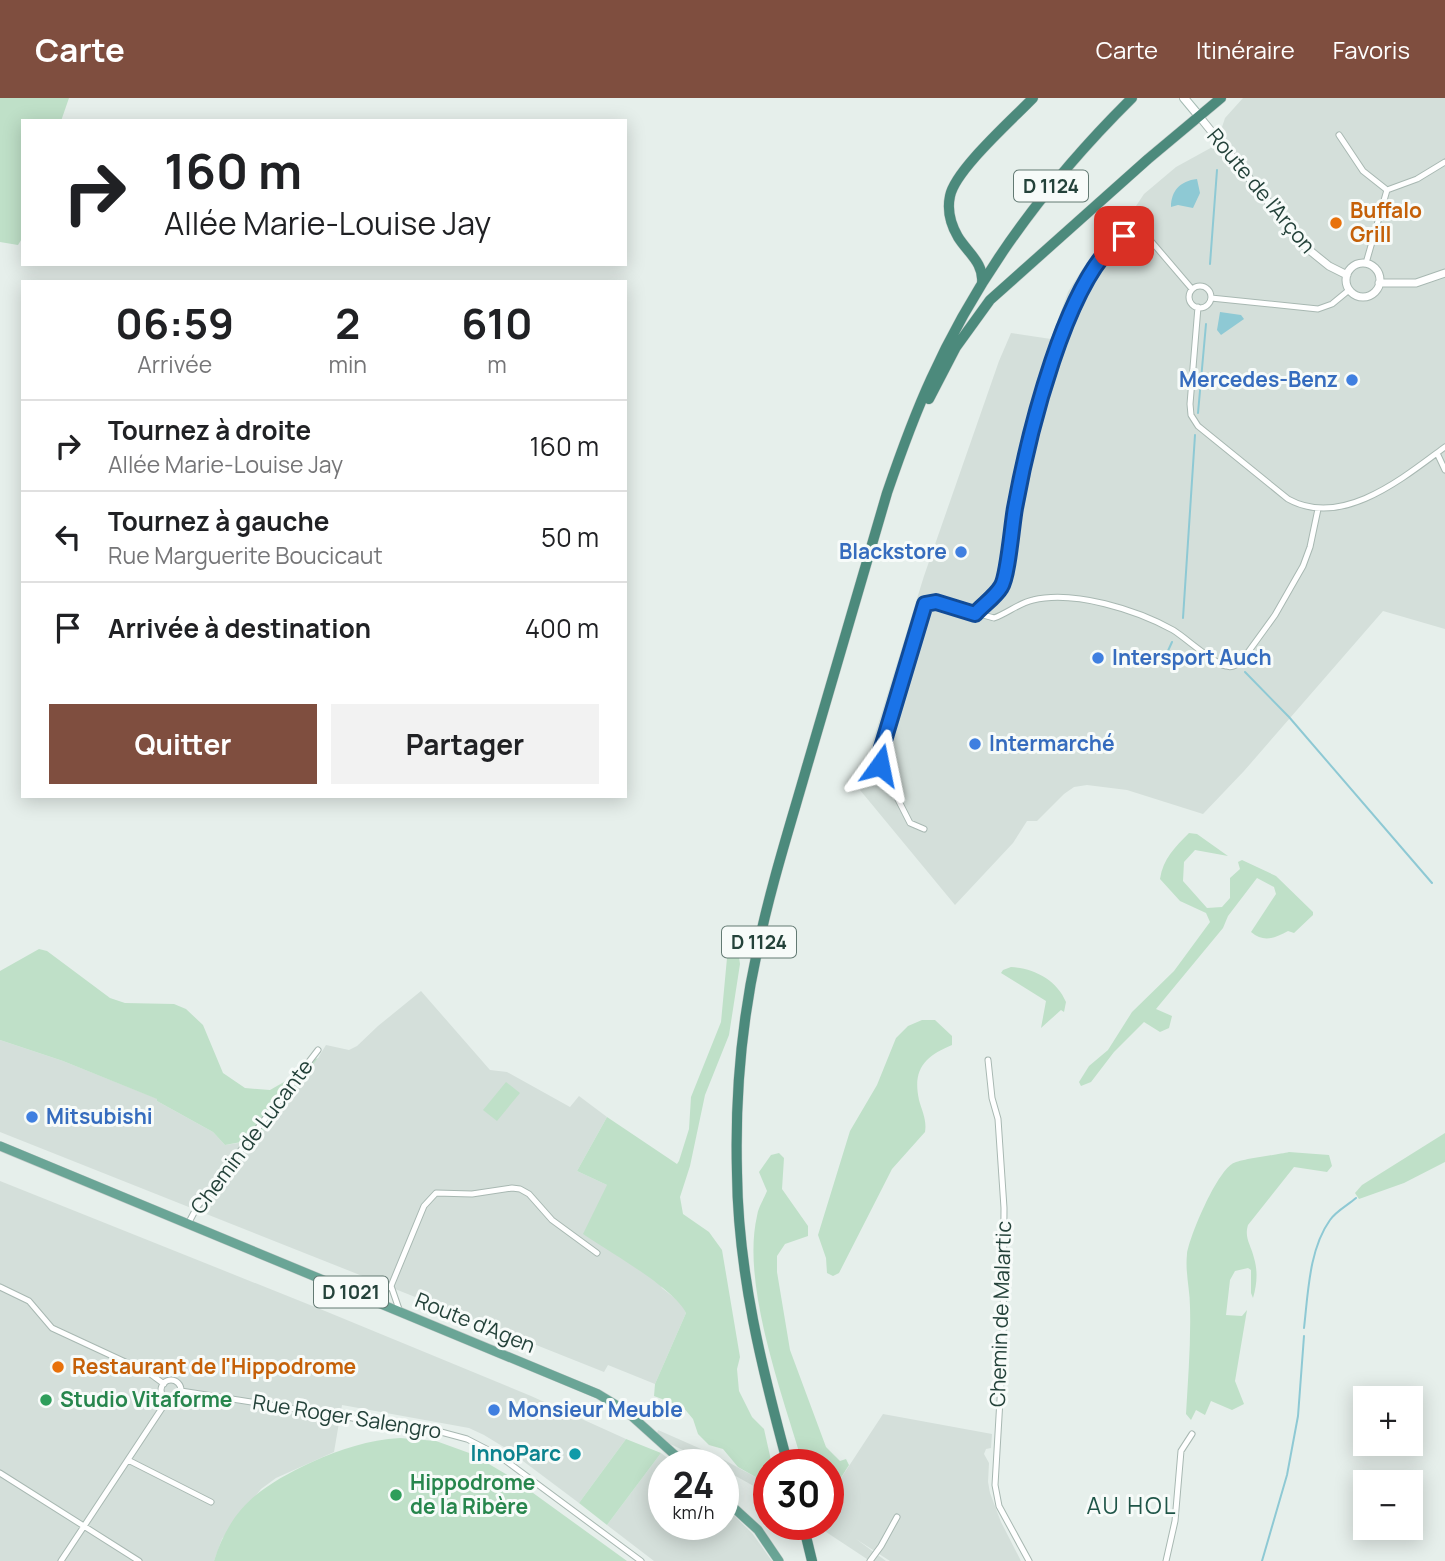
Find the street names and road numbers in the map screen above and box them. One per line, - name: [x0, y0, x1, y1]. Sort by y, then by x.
- street label: Route de l’Arçon: [1201, 122, 1322, 259]
- road number: D 1124: [1014, 170, 1088, 202]
- road number: D 1124: [722, 926, 796, 958]
- street label: Chemin de Lucante: [184, 1053, 319, 1219]
- street label: Chemin de Malartic: [983, 1220, 1017, 1407]
- road number: D 1021: [314, 1276, 388, 1308]
- street label: Route d'Agen: [411, 1285, 540, 1359]
- street label: Rue Roger Salengro: [251, 1387, 443, 1445]

